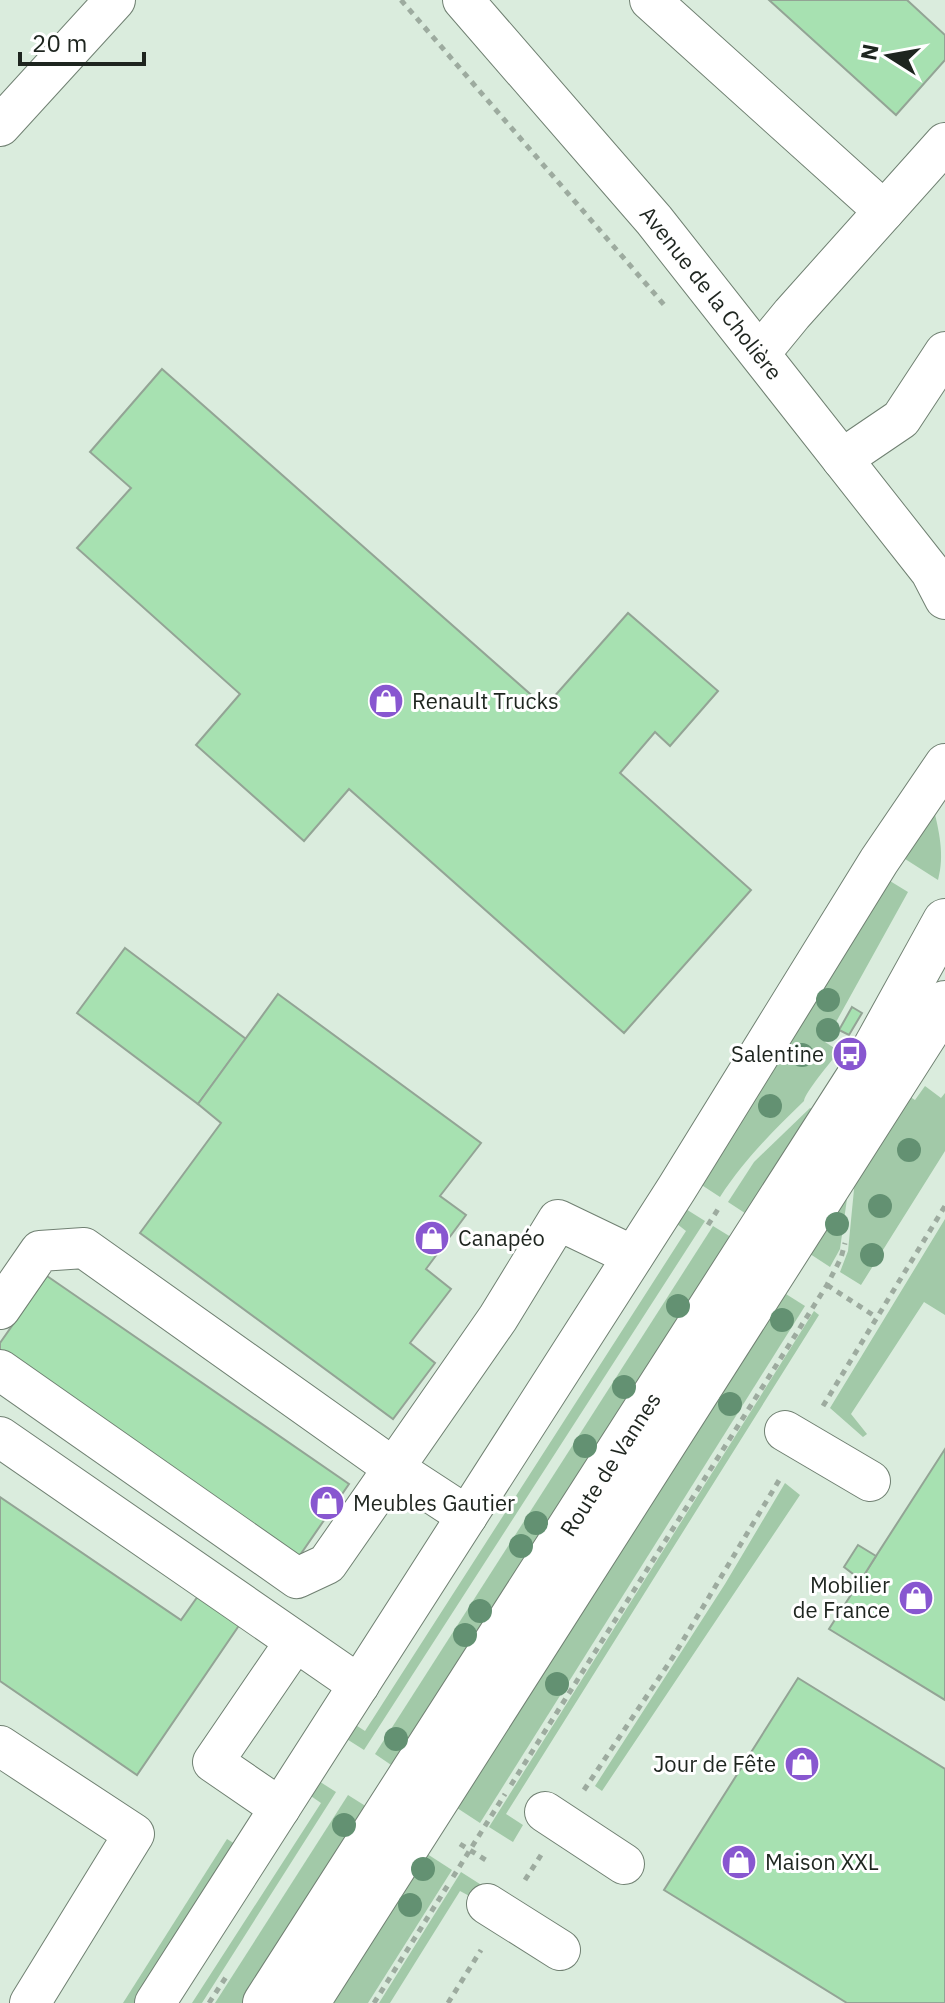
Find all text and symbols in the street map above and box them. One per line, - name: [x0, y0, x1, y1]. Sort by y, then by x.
- scale bar: [20, 16, 144, 66]
- north arrow: [849, 16, 929, 96]
- text: 20 m: [32, 27, 87, 59]
- text: N: [853, 41, 885, 63]
- street label: Avenue de la Cholière: [634, 199, 789, 385]
- shop icon: Renault Trucks: [367, 682, 405, 720]
- place label: Renault Trucks: [412, 686, 559, 715]
- bus stop icon: Salentine: [831, 1035, 869, 1073]
- place label: Salentine: [731, 1039, 824, 1068]
- shop icon: Canapéo: [413, 1219, 451, 1257]
- place label: Canapéo: [458, 1223, 545, 1252]
- street label: Route de Vannes: [553, 1386, 667, 1542]
- shop icon: Meubles Gautier: [308, 1484, 346, 1522]
- place label: Meubles Gautier: [353, 1488, 515, 1517]
- place label: Mobilier de France: [793, 1570, 890, 1624]
- shop icon: Mobilier de France: [897, 1579, 935, 1617]
- shop icon: Jour de Fête: [783, 1745, 821, 1783]
- place label: Jour de Fête: [653, 1749, 776, 1778]
- shop icon: Maison XXL: [720, 1843, 758, 1881]
- place label: Maison XXL: [765, 1847, 879, 1876]

